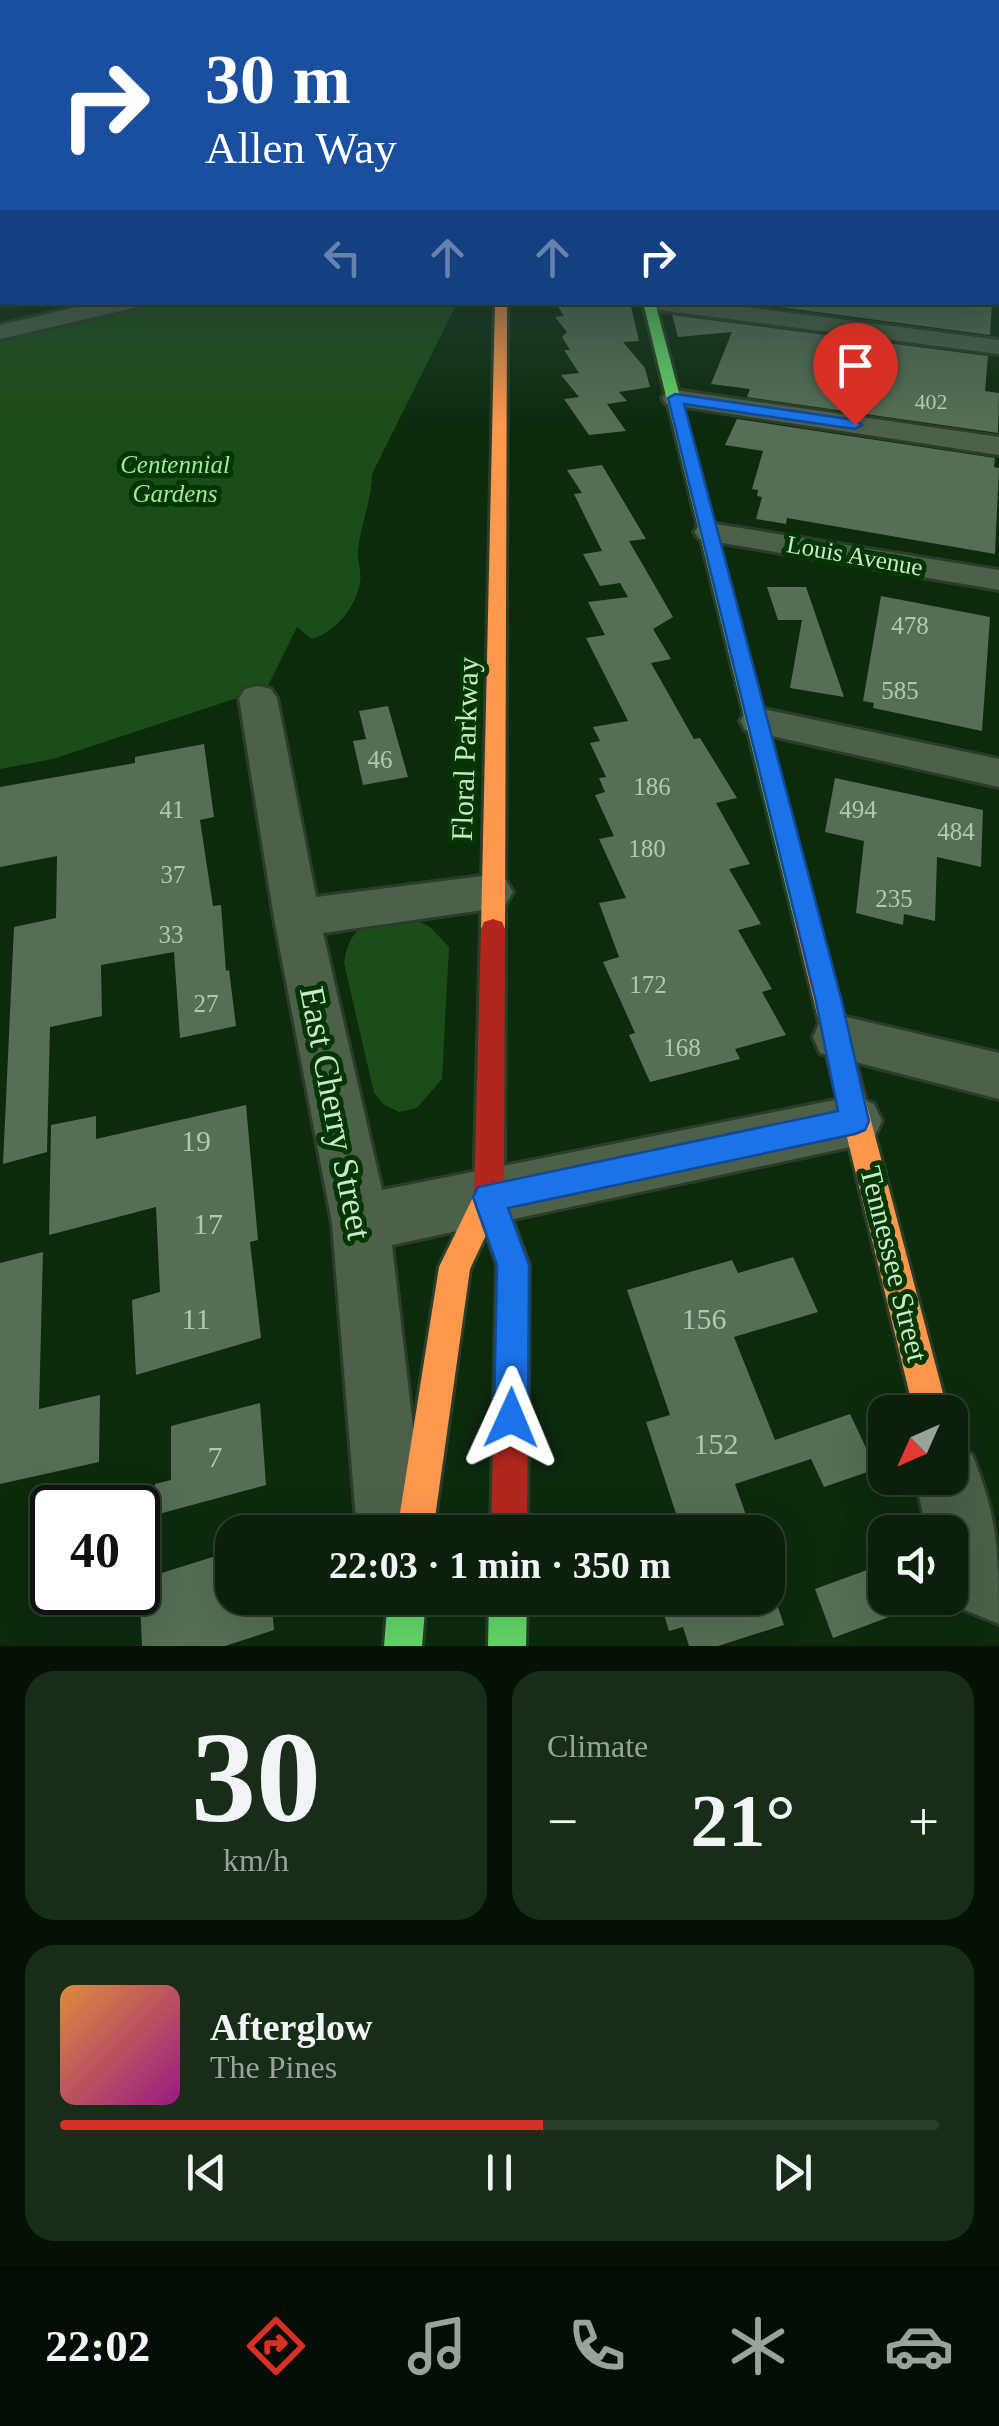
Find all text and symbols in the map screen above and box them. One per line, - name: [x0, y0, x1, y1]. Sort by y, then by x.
- icon: right: [40, 40, 170, 170]
- text: 30 m: [205, 41, 351, 118]
- text: Allen Way: [205, 123, 397, 173]
- icon: left: [315, 230, 370, 285]
- icon: ahead: [420, 230, 475, 285]
- icon: ahead: [525, 230, 580, 285]
- icon: right: [630, 230, 685, 285]
- pin: [813, 323, 898, 426]
- icon: arrive: [828, 338, 883, 393]
- house number: 402: [915, 389, 948, 414]
- park label: Centennial Gardens: [120, 451, 230, 507]
- street label: Louis Avenue: [785, 530, 925, 581]
- house number: 478: [891, 612, 929, 639]
- street label: Floral Parkway: [445, 656, 484, 842]
- house number: 585: [881, 677, 919, 704]
- house number: 46: [368, 746, 393, 773]
- house number: 186: [633, 773, 671, 800]
- house number: 41: [160, 796, 185, 823]
- house number: 494: [839, 796, 877, 823]
- house number: 484: [937, 818, 975, 845]
- house number: 180: [628, 835, 666, 862]
- house number: 37: [161, 861, 186, 888]
- house number: 235: [875, 885, 913, 912]
- house number: 33: [159, 921, 184, 948]
- house number: 172: [629, 971, 667, 998]
- street label: East Cherry Street: [292, 983, 379, 1243]
- house number: 27: [194, 990, 219, 1017]
- house number: 168: [663, 1034, 701, 1061]
- house number: 19: [181, 1124, 211, 1157]
- street label: Tennessee Street: [854, 1163, 935, 1366]
- house number: 17: [193, 1207, 223, 1240]
- house number: 11: [182, 1302, 210, 1335]
- house number: 156: [682, 1302, 727, 1335]
- position arrow: [459, 1366, 563, 1470]
- north arrow: [868, 1395, 968, 1495]
- map controls: [868, 1395, 968, 1615]
- house number: 152: [694, 1427, 739, 1460]
- house number: 7: [208, 1440, 223, 1473]
- speed limit sign: 40: [30, 1485, 160, 1615]
- button: sound: [868, 1515, 968, 1615]
- text: 22:03 · 1 min · 350 m: [329, 1544, 671, 1586]
- text: 30: [191, 1705, 321, 1849]
- text: Climate: [547, 1728, 648, 1764]
- text: 21°: [691, 1779, 796, 1862]
- text: −: [547, 1791, 578, 1852]
- text: +: [908, 1791, 939, 1852]
- text: km/h: [223, 1842, 289, 1878]
- text: Afterglow: [210, 2006, 372, 2048]
- text: The Pines: [210, 2049, 337, 2085]
- icon: previous: [179, 2145, 234, 2200]
- icon: pause: [472, 2145, 527, 2200]
- icon: next: [765, 2145, 820, 2200]
- icon: directions: [241, 2311, 311, 2381]
- icon: music: [402, 2311, 472, 2381]
- icon: phone: [562, 2311, 632, 2381]
- icon: climate: [723, 2311, 793, 2381]
- icon: car: [884, 2311, 954, 2381]
- text: 22:02: [45, 2321, 150, 2371]

